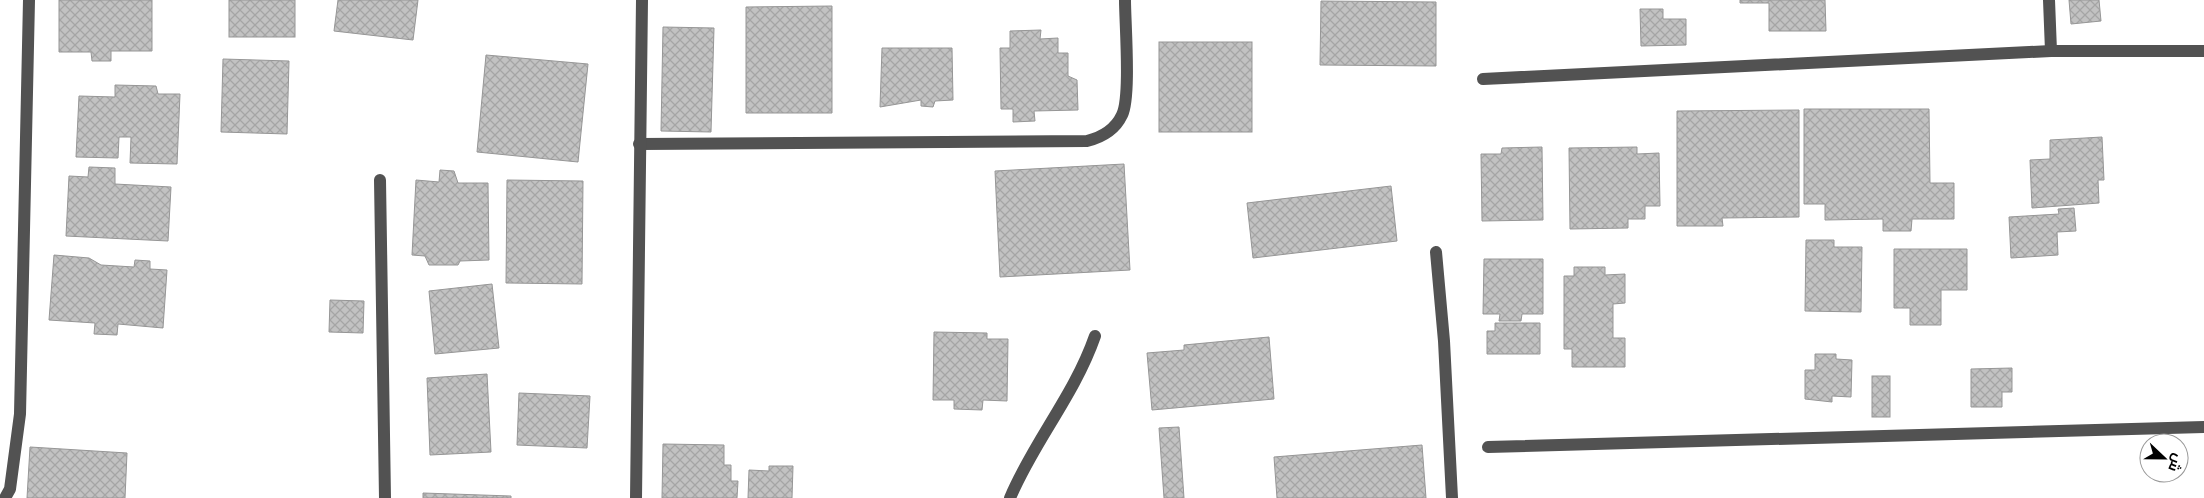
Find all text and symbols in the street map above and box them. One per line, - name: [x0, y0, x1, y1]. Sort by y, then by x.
- north arrow: [2139, 433, 2189, 483]
- text: ش: [2164, 451, 2189, 475]

